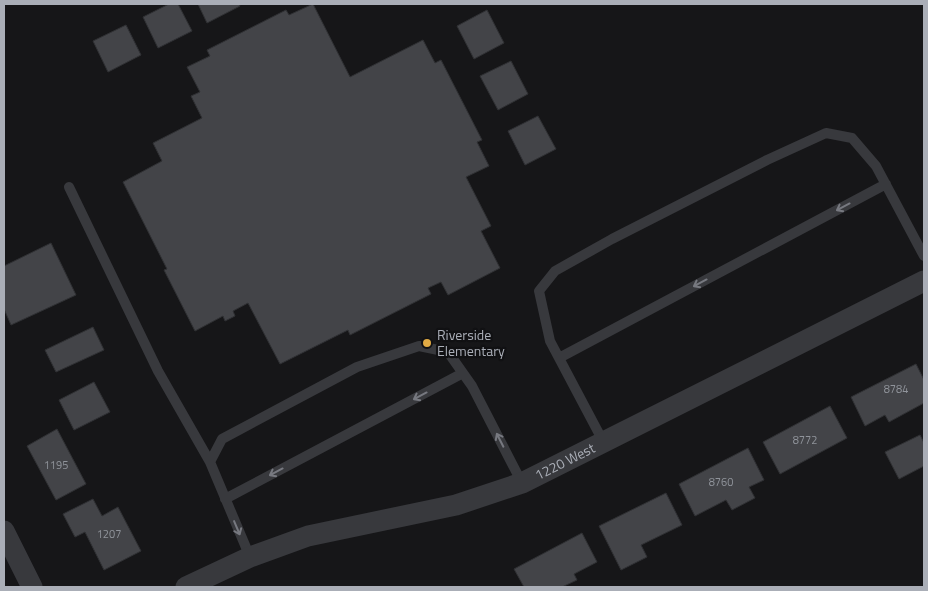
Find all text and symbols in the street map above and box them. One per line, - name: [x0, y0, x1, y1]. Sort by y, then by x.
- one-way arrow: [836, 203, 851, 212]
- one-way arrow: [692, 278, 707, 288]
- place label: Riverside Elementary: [437, 324, 505, 361]
- marker: Riverside Elementary: [421, 337, 433, 349]
- house number: 8784: [884, 381, 908, 397]
- one-way arrow: [413, 392, 428, 401]
- house number: 8772: [793, 432, 817, 448]
- one-way arrow: [495, 433, 504, 448]
- street label: 1220 West: [531, 437, 598, 485]
- house number: 1195: [44, 457, 68, 473]
- one-way arrow: [269, 467, 284, 477]
- house number: 8760: [709, 474, 733, 490]
- one-way arrow: [233, 520, 242, 535]
- house number: 1207: [97, 526, 121, 542]

